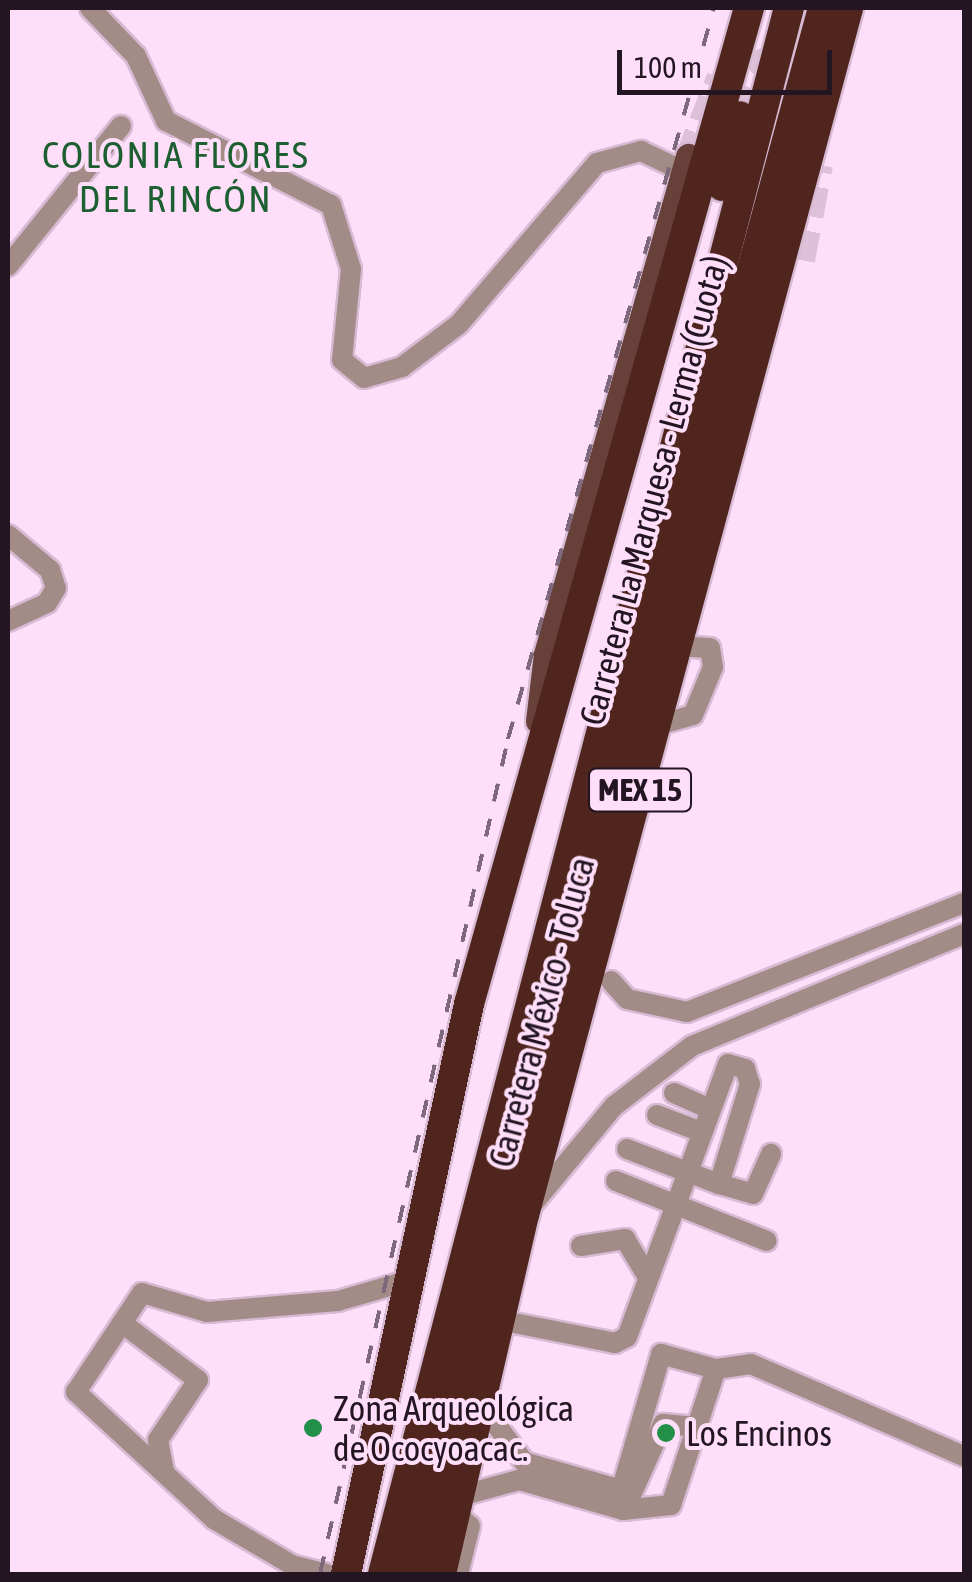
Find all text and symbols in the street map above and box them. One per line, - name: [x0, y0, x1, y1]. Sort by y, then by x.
- scale bar: [622, 30, 837, 92]
- text: 100 m: [634, 50, 702, 84]
- district label: COLONIA FLORES DEL RINCÓN: [42, 132, 310, 222]
- street label: Carretera La Marquesa - Lerma (Cuota): [570, 251, 736, 729]
- road number: MEX 15: [588, 763, 692, 817]
- street label: Carretera México - Toluca: [479, 853, 603, 1171]
- place label: Zona Arqueológica de Ococyoacac.: [333, 1387, 574, 1469]
- place label: Los Encinos: [686, 1412, 832, 1454]
- marker: Zona Arqueológica de Ococyoacac.: [302, 1417, 324, 1439]
- marker: Los Encinos: [655, 1422, 677, 1444]

